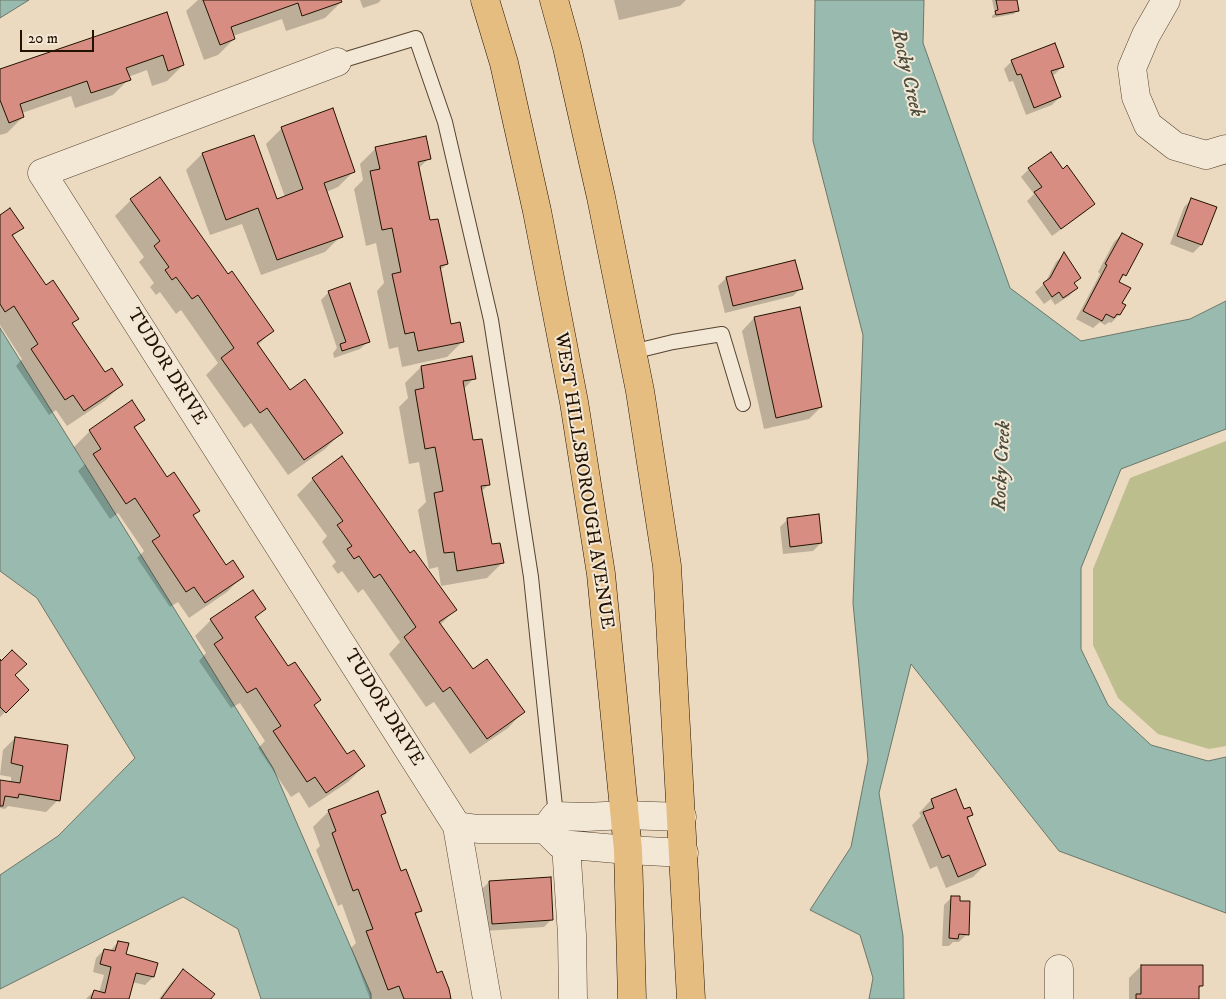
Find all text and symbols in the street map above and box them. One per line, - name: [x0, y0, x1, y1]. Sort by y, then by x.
- scale bar: [22, 20, 96, 52]
- water label: Rocky Creek: [884, 27, 928, 119]
- text: 20 m: [28, 29, 58, 48]
- street label: TUDOR DRIVE: [121, 305, 211, 429]
- street label: WEST HILLSBOROUGH AVENUE: [548, 331, 618, 631]
- water label: Rocky Creek: [989, 421, 1017, 511]
- street label: TUDOR DRIVE: [338, 646, 428, 770]

